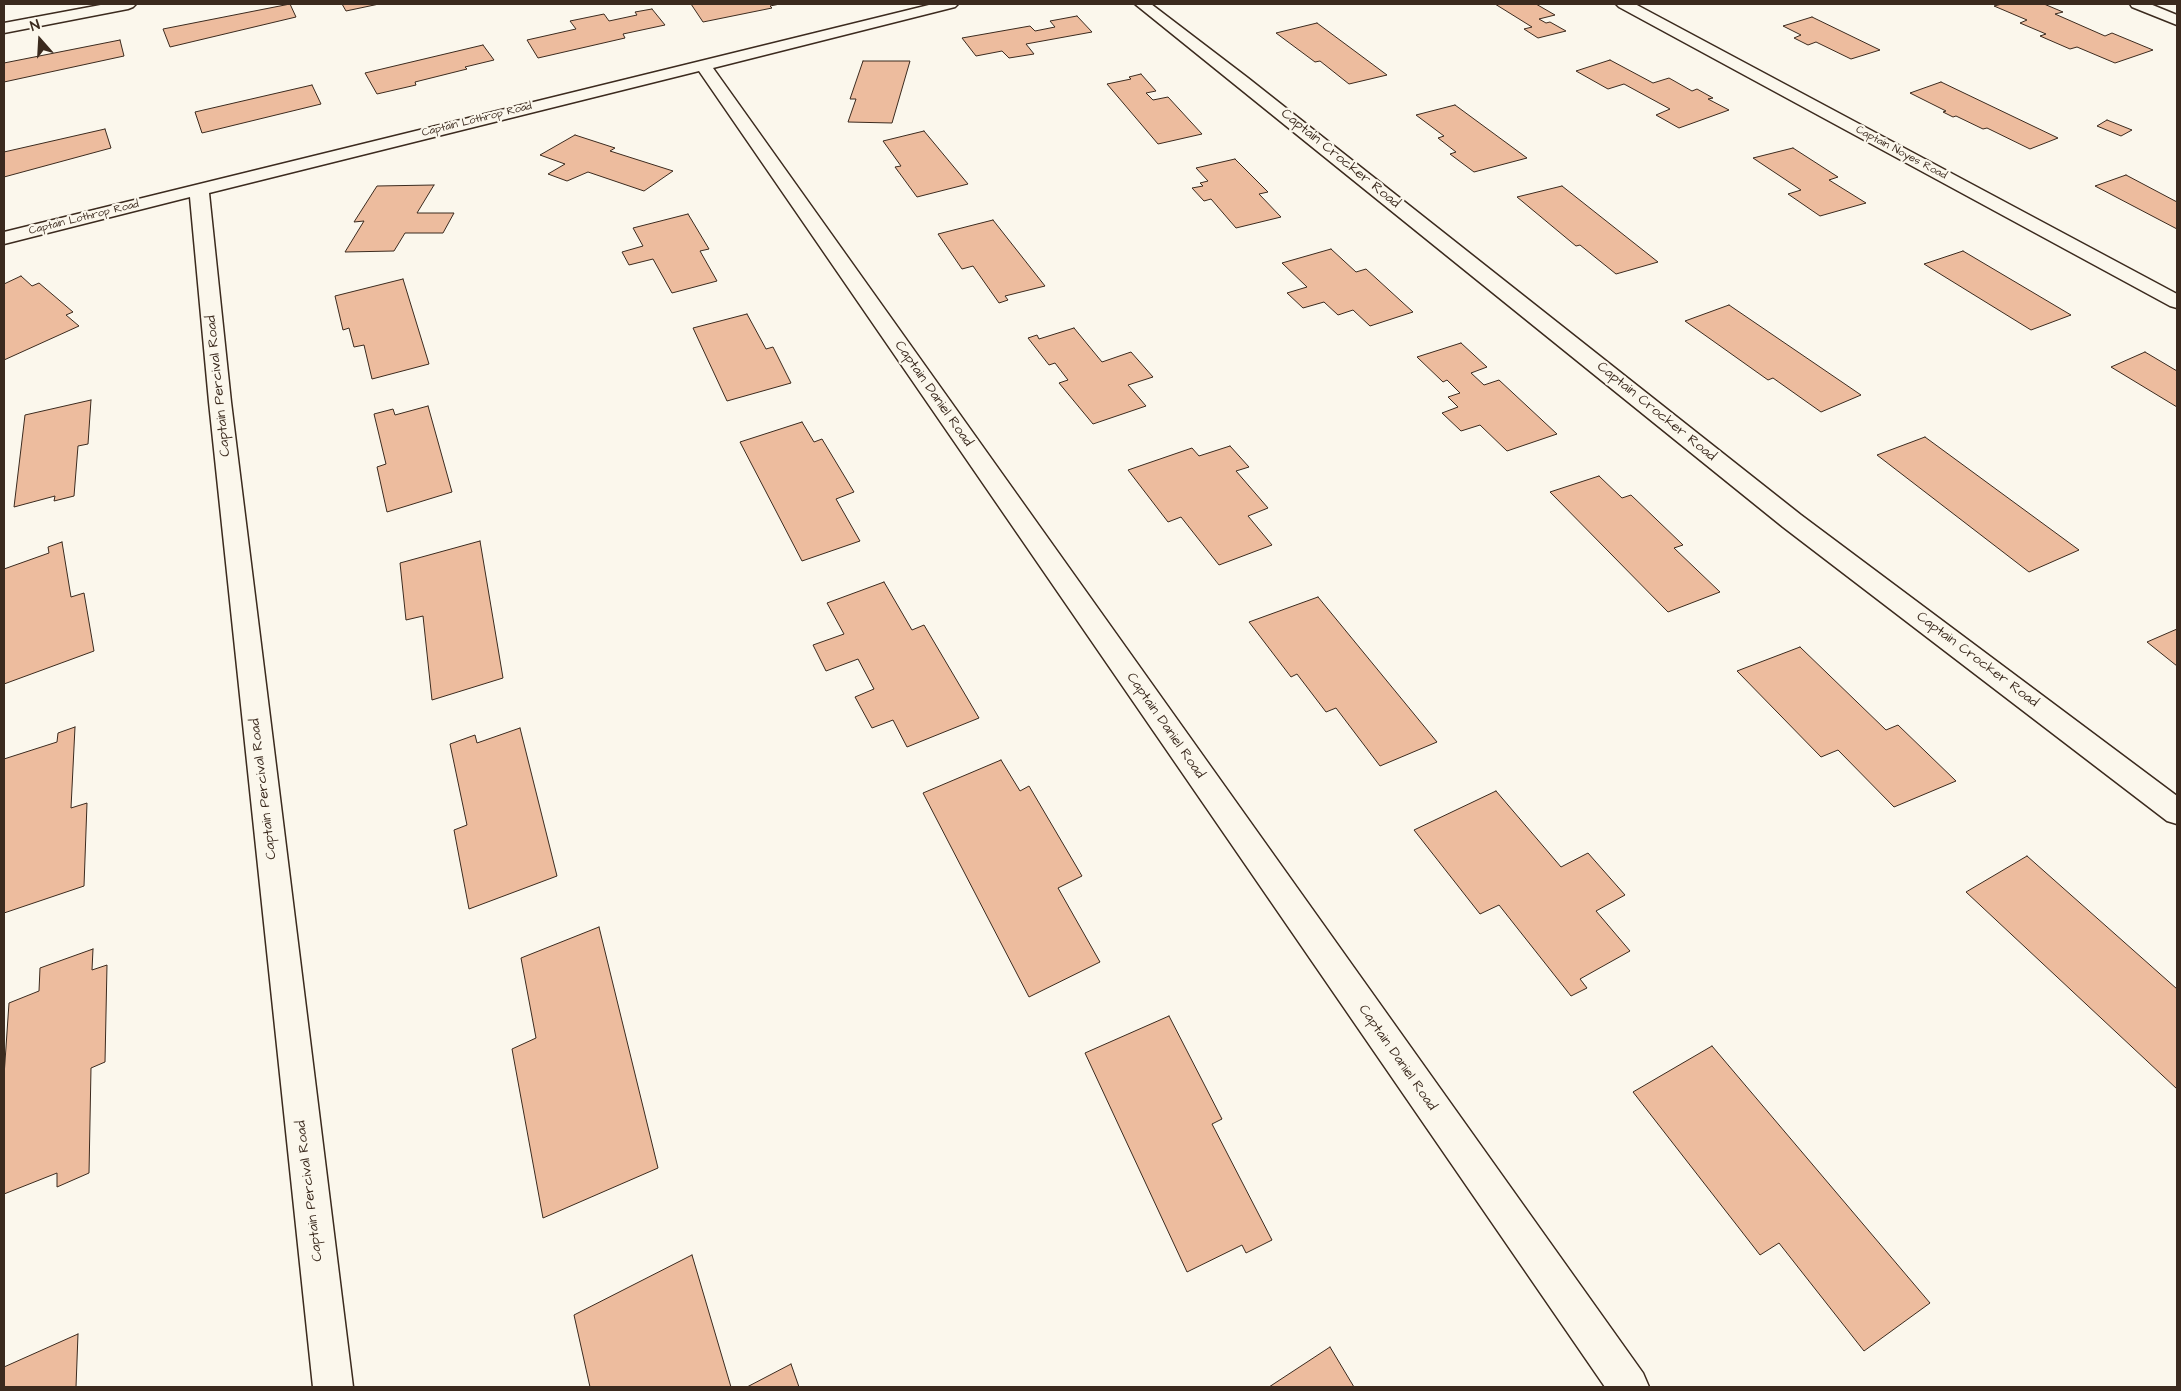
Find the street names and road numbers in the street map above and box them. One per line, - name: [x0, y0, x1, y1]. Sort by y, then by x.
- street label: Captain Lothrop Road: [421, 100, 533, 140]
- street label: Captain Crocker Road: [1277, 106, 1403, 212]
- street label: Captain Noyes Road: [1853, 123, 1949, 183]
- street label: Captain Lothrop Road: [28, 198, 140, 238]
- street label: Captain Percival Road: [203, 315, 235, 457]
- street label: Captain Daniel Road: [890, 338, 976, 450]
- street label: Captain Crocker Road: [1593, 359, 1719, 465]
- street label: Captain Crocker Road: [1913, 609, 2041, 711]
- street label: Captain Daniel Road: [1122, 670, 1208, 782]
- street label: Captain Percival Road: [247, 718, 281, 860]
- street label: Captain Daniel Road: [1354, 1002, 1440, 1114]
- street label: Captain Percival Road: [293, 1120, 327, 1262]

